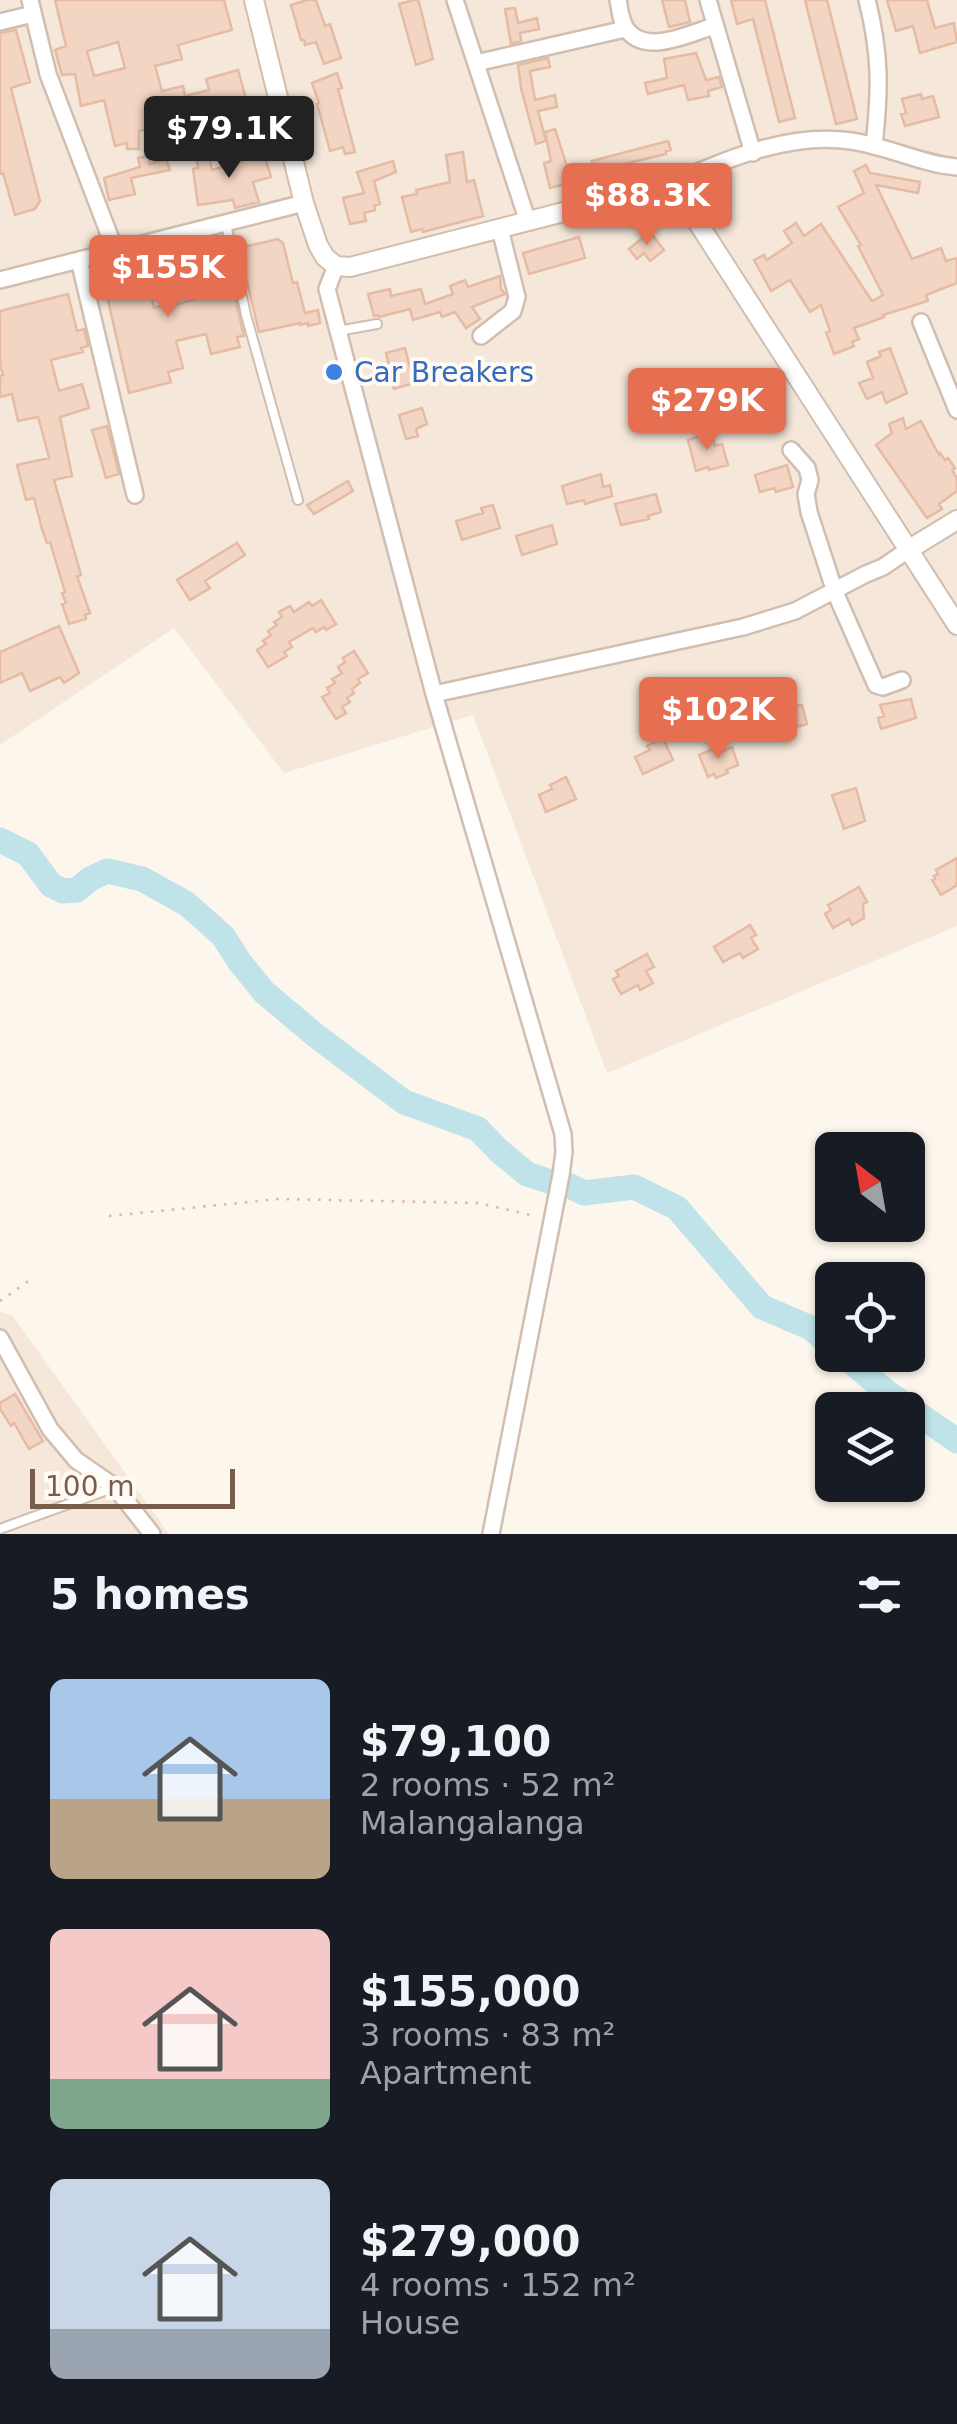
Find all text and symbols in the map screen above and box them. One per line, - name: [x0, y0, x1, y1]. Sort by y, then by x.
- pin: $79.1K: [148, 96, 310, 181]
- text: $79.1K: [166, 109, 292, 147]
- pin: $88.3K: [566, 163, 728, 248]
- text: $88.3K: [584, 176, 710, 214]
- pin: $155K: [98, 235, 238, 320]
- text: $155K: [111, 248, 225, 286]
- place label: Car Breakers: [354, 356, 534, 389]
- marker: Car Breakers: [323, 361, 345, 383]
- pin: $279K: [637, 368, 777, 453]
- text: $279K: [650, 381, 764, 419]
- pin: $102K: [648, 677, 788, 762]
- text: $102K: [661, 690, 775, 728]
- north arrow: [815, 1132, 925, 1242]
- map controls: [815, 1132, 925, 1502]
- button: locate: [815, 1262, 925, 1372]
- button: layers: [815, 1392, 925, 1502]
- scale bar: [30, 1464, 235, 1508]
- text: 100 m: [45, 1470, 135, 1503]
- icon: filters: [852, 1567, 907, 1622]
- text: 5 homes: [50, 1570, 250, 1619]
- text: $79,100: [360, 1717, 551, 1766]
- icon: home: [130, 1719, 250, 1839]
- text: 2 rooms · 52 m²: [360, 1766, 615, 1804]
- text: Malangalanga: [360, 1804, 585, 1842]
- text: $155,000: [360, 1967, 581, 2016]
- icon: home: [130, 1969, 250, 2089]
- text: 3 rooms · 83 m²: [360, 2016, 615, 2054]
- text: Apartment: [360, 2054, 531, 2092]
- text: $279,000: [360, 2217, 581, 2266]
- icon: home: [130, 2219, 250, 2339]
- text: 4 rooms · 152 m²: [360, 2266, 636, 2304]
- text: House: [360, 2304, 460, 2342]

